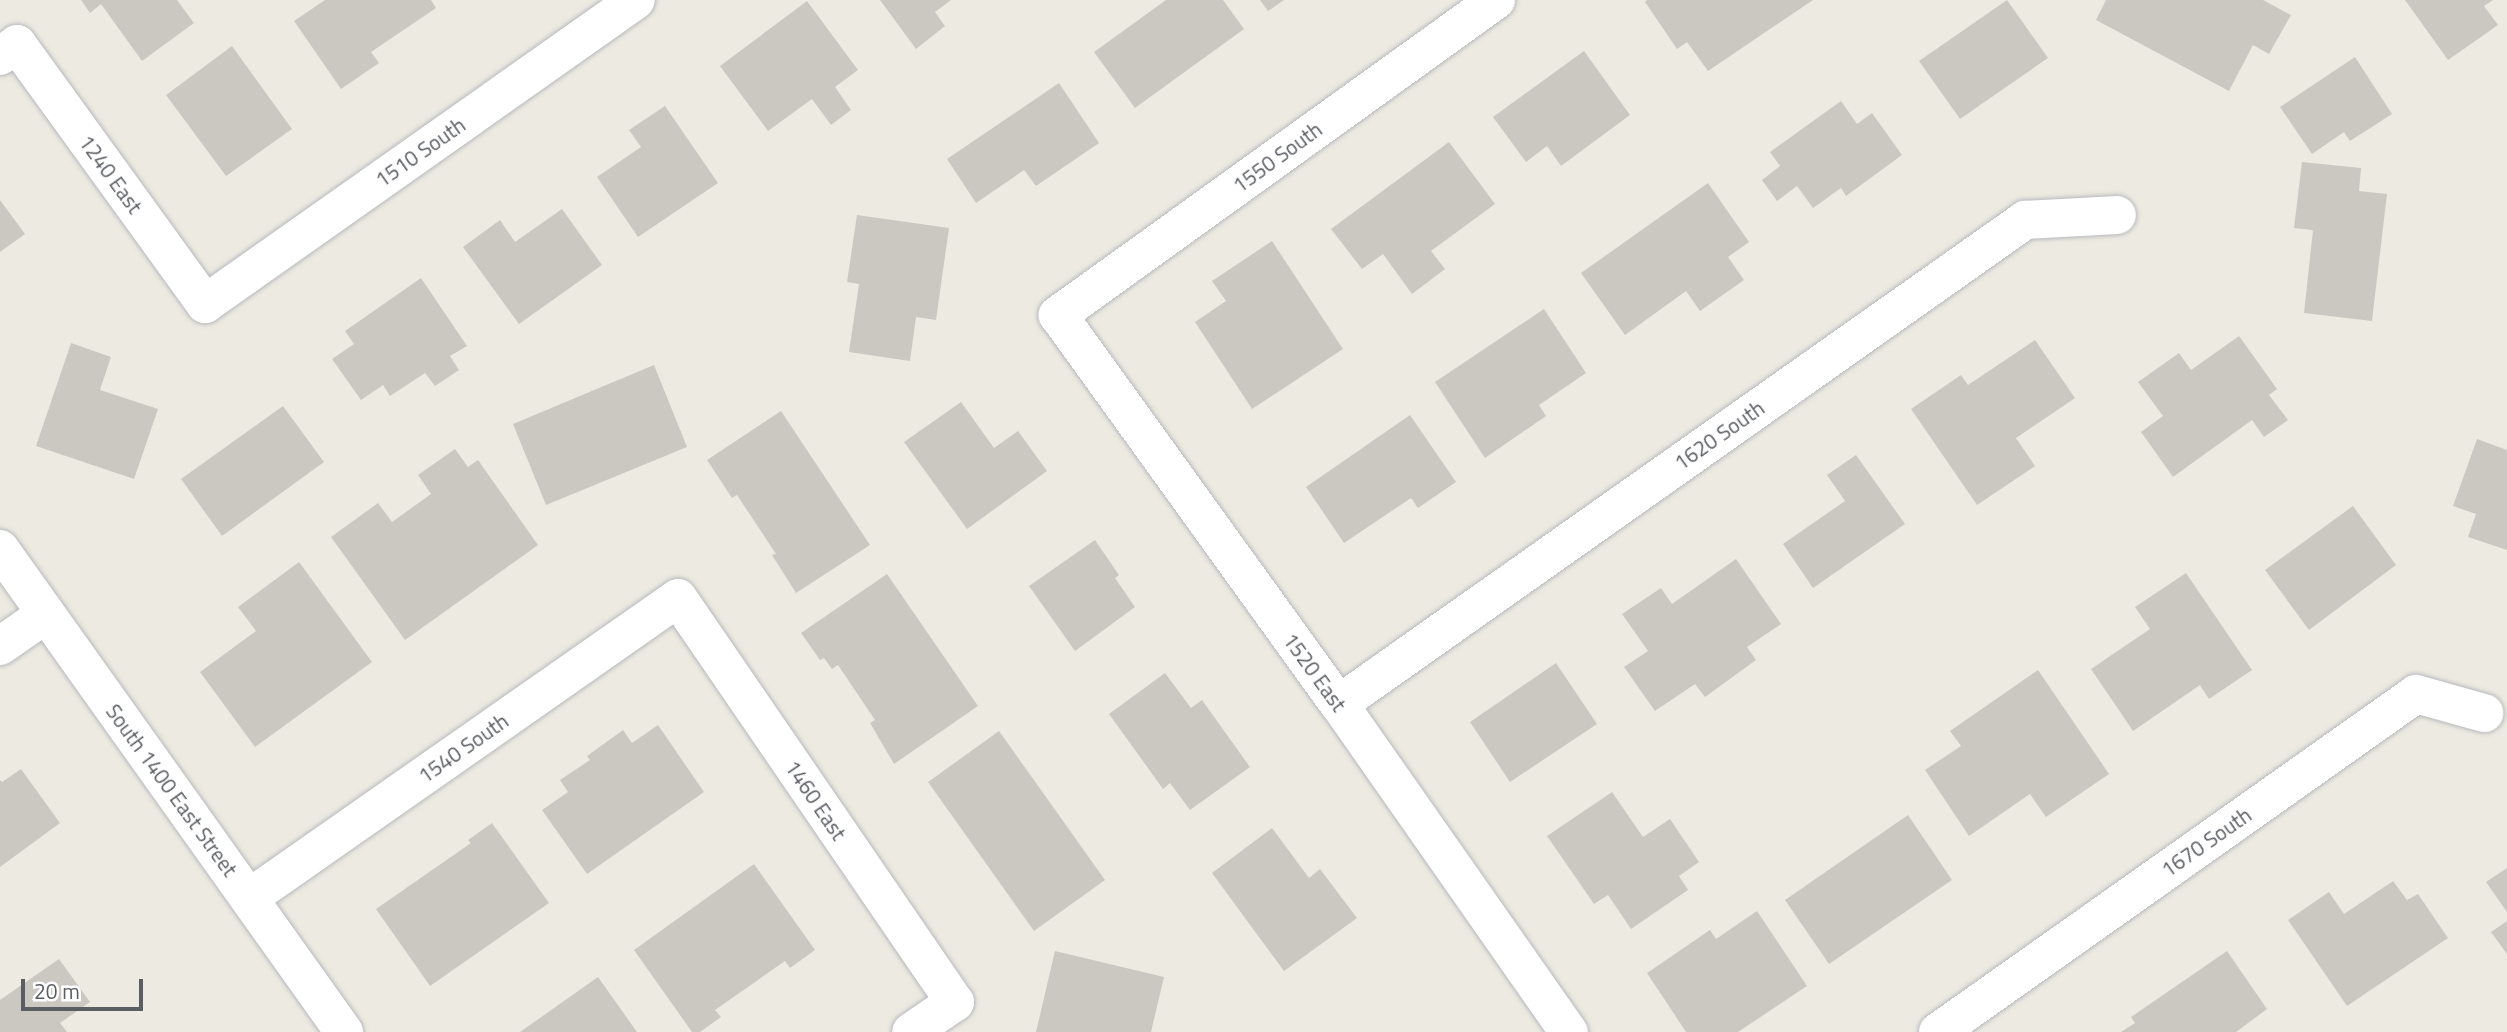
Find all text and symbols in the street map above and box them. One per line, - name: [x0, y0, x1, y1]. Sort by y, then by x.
- street label: 1510 South: [370, 112, 470, 192]
- street label: 1550 South: [1228, 116, 1326, 198]
- street label: 1240 East: [74, 130, 148, 218]
- street label: 1620 South: [1669, 395, 1769, 475]
- street label: 1520 East: [1278, 628, 1352, 716]
- street label: South 1400 East Street: [101, 699, 243, 881]
- street label: 1540 South: [413, 708, 513, 788]
- street label: 1460 East: [780, 755, 852, 845]
- street label: 1670 South: [2156, 802, 2256, 882]
- scale bar: [24, 965, 147, 1009]
- text: 20 m: [34, 975, 80, 1007]

